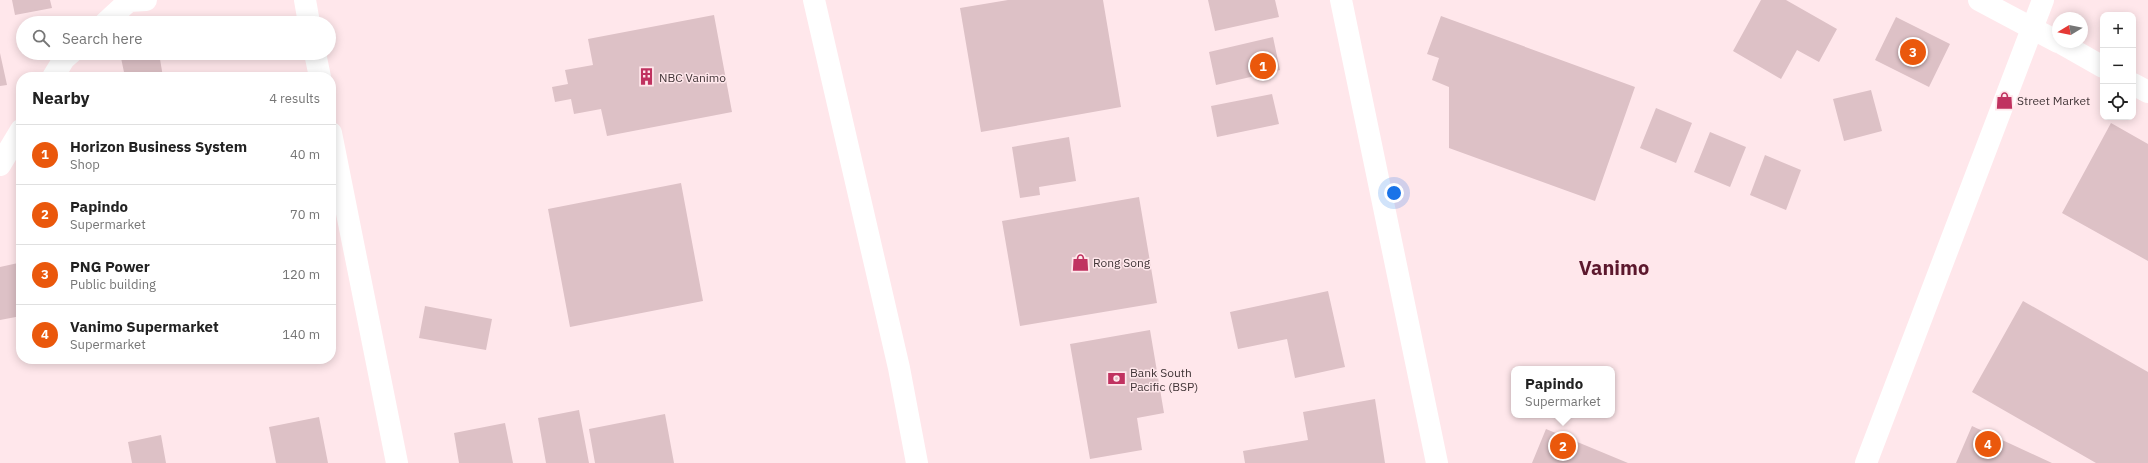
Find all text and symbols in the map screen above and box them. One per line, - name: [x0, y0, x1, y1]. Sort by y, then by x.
- north arrow: [2052, 12, 2088, 48]
- map controls: [2100, 12, 2136, 120]
- button: +: [2100, 12, 2136, 48]
- search box: [16, 16, 336, 60]
- icon: search: [30, 27, 52, 49]
- text: Search here: [62, 29, 142, 48]
- pin: 3: [1900, 37, 1926, 67]
- button: −: [2100, 48, 2136, 84]
- pin: 1: [1250, 51, 1276, 81]
- building icon: NBC Vanimo: [636, 67, 656, 87]
- place label: NBC Vanimo: [659, 70, 726, 85]
- button: locate: [2100, 84, 2136, 120]
- text: Nearby: [32, 87, 90, 109]
- text: 4 results: [269, 90, 320, 107]
- shop icon: Street Market: [1994, 90, 2014, 110]
- place label: Street Market: [2017, 93, 2090, 108]
- text: Horizon Business System: [70, 137, 247, 156]
- text: 1: [41, 146, 49, 163]
- text: 40 m: [290, 146, 320, 163]
- text: Shop: [70, 156, 100, 173]
- your location: [1384, 183, 1404, 203]
- text: Papindo: [70, 197, 128, 216]
- text: 2: [41, 206, 49, 223]
- text: 70 m: [290, 206, 320, 223]
- text: Supermarket: [70, 216, 146, 233]
- shop icon: Rong Song: [1070, 252, 1090, 272]
- district label: Vanimo: [1579, 254, 1649, 281]
- place label: Rong Song: [1093, 255, 1151, 270]
- text: PNG Power: [70, 257, 150, 276]
- text: 3: [41, 266, 49, 283]
- text: 120 m: [282, 266, 320, 283]
- text: Public building: [70, 276, 156, 293]
- text: Vanimo Supermarket: [70, 317, 219, 336]
- text: 4: [41, 326, 49, 343]
- text: 140 m: [282, 326, 320, 343]
- text: Supermarket: [70, 336, 146, 353]
- place label: Bank South Pacific (BSP): [1130, 365, 1198, 394]
- popup: [1511, 366, 1615, 418]
- bank icon: Bank South Pacific (BSP): [1107, 369, 1127, 389]
- text: Papindo: [1525, 374, 1583, 393]
- text: Supermarket: [1525, 393, 1601, 410]
- pin: 4: [1975, 429, 2001, 459]
- pin: 2: [1550, 431, 1576, 461]

